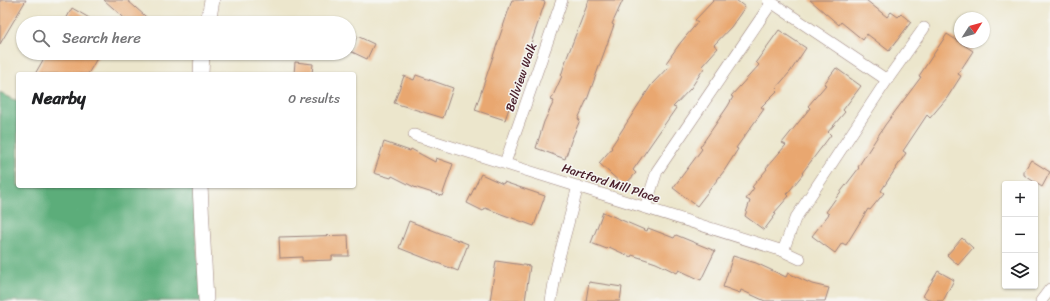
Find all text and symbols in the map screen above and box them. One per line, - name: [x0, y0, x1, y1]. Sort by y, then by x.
- north arrow: [954, 12, 990, 48]
- search box: [16, 16, 356, 60]
- text: Search here: [62, 25, 141, 51]
- icon: search: [30, 27, 52, 49]
- street label: Bellview Walk: [499, 39, 543, 115]
- text: Nearby: [32, 83, 86, 113]
- text: 0 results: [288, 87, 340, 110]
- street label: Hartford Mill Place: [559, 157, 663, 209]
- map controls: [1002, 181, 1038, 289]
- button: +: [1002, 181, 1038, 217]
- button: −: [1002, 217, 1038, 253]
- button: layers: [1002, 253, 1038, 289]

